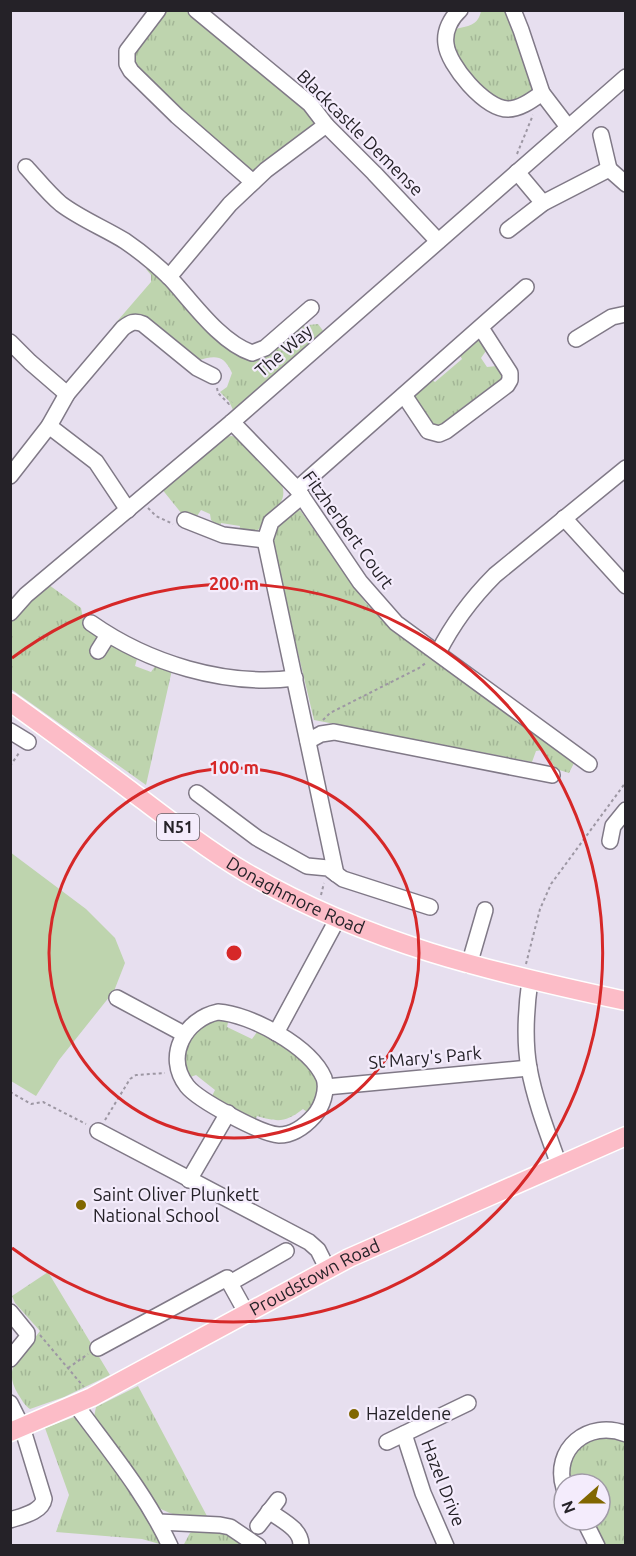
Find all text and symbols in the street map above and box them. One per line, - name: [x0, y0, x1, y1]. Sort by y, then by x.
- street label: Blackcastle Demense: [294, 65, 428, 199]
- street label: The Way: [251, 320, 316, 380]
- street label: Fitzherbert Court: [299, 467, 398, 592]
- text: 200 m: [209, 573, 259, 593]
- text: 100 m: [209, 757, 259, 777]
- road number: N51: [157, 814, 199, 840]
- street label: Donaghmore Road: [223, 852, 368, 938]
- centre of rings: [224, 943, 244, 963]
- street label: St Mary's Park: [368, 1042, 482, 1072]
- place label: Saint Oliver Plunkett National School: [93, 1184, 259, 1225]
- marker: Saint Oliver Plunkett National School: [74, 1198, 88, 1212]
- street label: Proudstown Road: [246, 1235, 383, 1319]
- place label: Hazeldene: [366, 1403, 451, 1423]
- marker: Hazeldene: [347, 1407, 361, 1421]
- street label: Hazel Drive: [418, 1436, 470, 1529]
- north arrow: [552, 1472, 612, 1532]
- text: N: [557, 1499, 579, 1516]

